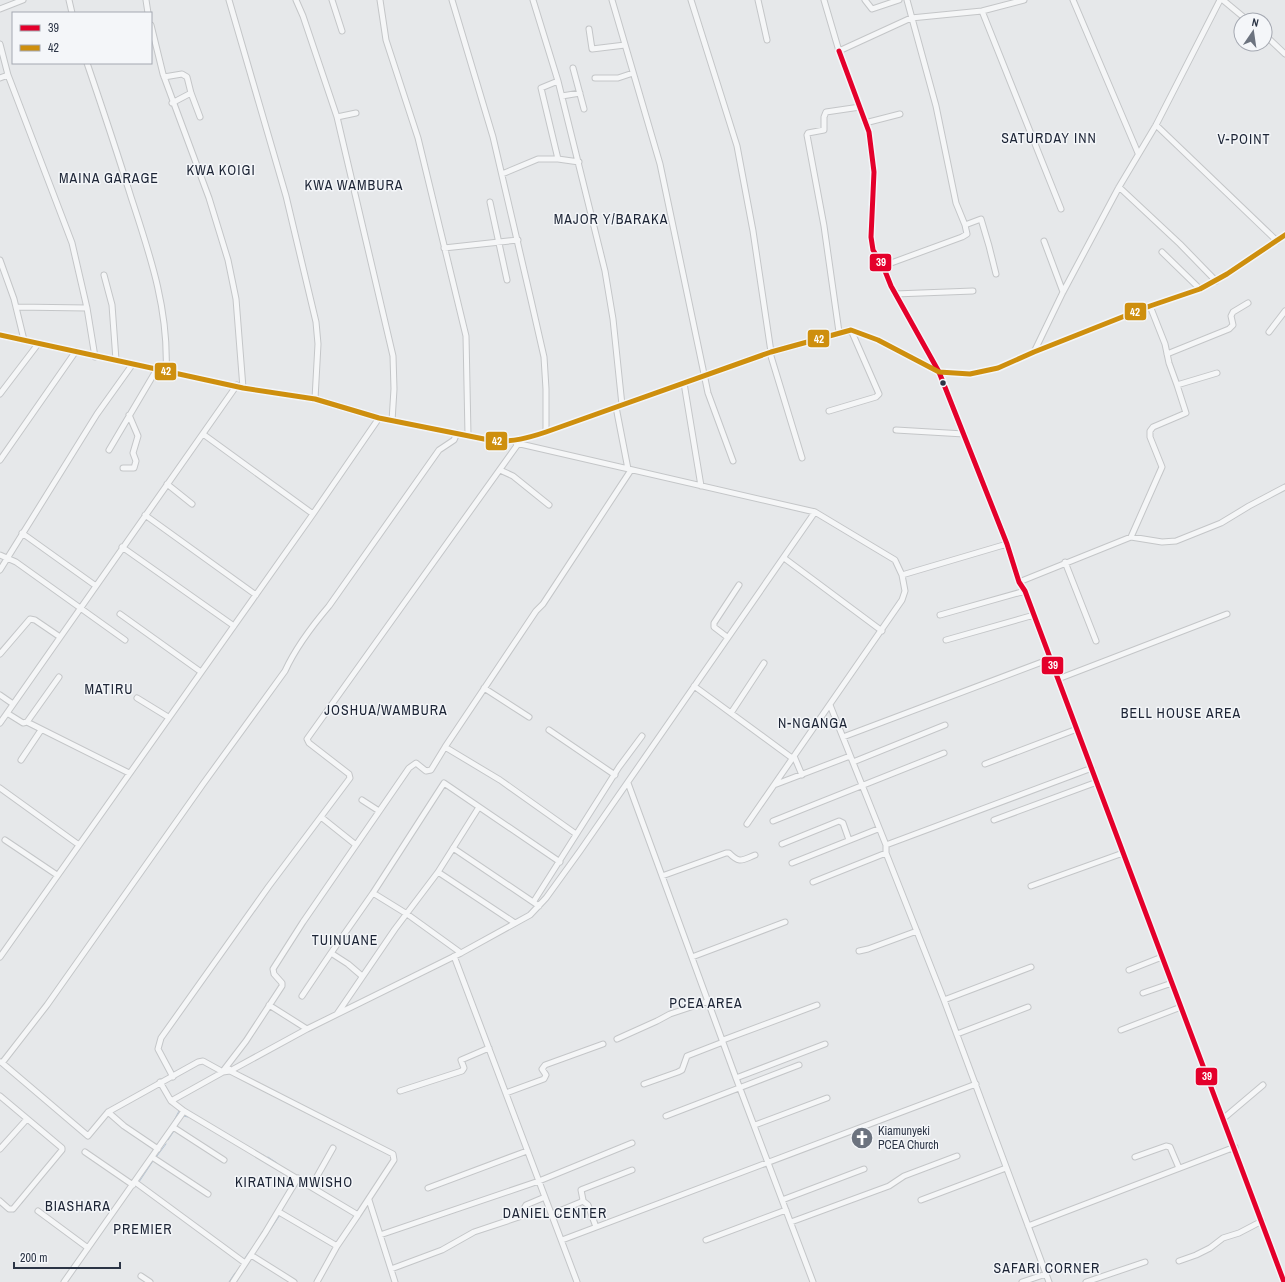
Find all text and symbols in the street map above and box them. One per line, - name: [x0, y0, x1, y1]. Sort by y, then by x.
- legend: [12, 12, 152, 64]
- north arrow: [1233, 12, 1273, 52]
- text: N: [1251, 15, 1260, 30]
- text: 39: [48, 20, 59, 36]
- text: 42: [48, 40, 59, 56]
- district label: SATURDAY INN: [1001, 129, 1097, 147]
- district label: V-POINT: [1218, 130, 1270, 148]
- district label: KWA KOIGI: [186, 161, 256, 179]
- district label: MAINA GARAGE: [59, 169, 159, 187]
- district label: KWA WAMBURA: [305, 176, 403, 194]
- district label: MAJOR Y/BARAKA: [554, 210, 668, 228]
- line badge: 39: [869, 253, 892, 272]
- text: 39: [876, 255, 886, 269]
- line badge: 42: [1124, 302, 1147, 321]
- text: 42: [1130, 305, 1140, 319]
- line badge: 42: [807, 329, 830, 348]
- text: 42: [814, 332, 824, 346]
- line badge: 42: [154, 362, 177, 381]
- text: 42: [161, 364, 171, 378]
- unlabelled marker: [938, 378, 948, 388]
- line badge: 42: [485, 431, 508, 451]
- text: 42: [492, 434, 502, 448]
- line badge: 39: [1041, 656, 1064, 675]
- text: 39: [1048, 658, 1058, 672]
- district label: MATIRU: [84, 680, 134, 698]
- district label: JOSHUA/WAMBURA: [324, 701, 448, 719]
- district label: BELL HOUSE AREA: [1121, 704, 1241, 722]
- district label: N-NGANGA: [778, 714, 848, 732]
- district label: TUINUANE: [312, 931, 378, 949]
- district label: PCEA AREA: [669, 994, 743, 1012]
- line badge: 39: [1195, 1067, 1218, 1086]
- text: 39: [1202, 1069, 1212, 1083]
- place label: Kiamunyeki PCEA Church: [878, 1123, 939, 1153]
- church icon: Kiamunyeki PCEA Church: [849, 1125, 875, 1151]
- district label: KIRATINA MWISHO: [235, 1173, 353, 1191]
- district label: BIASHARA: [45, 1197, 111, 1215]
- district label: DANIEL CENTER: [503, 1204, 607, 1222]
- district label: PREMIER: [113, 1220, 173, 1238]
- scale bar: [14, 1244, 120, 1270]
- text: 200 m: [20, 1250, 47, 1266]
- district label: SAFARI CORNER: [994, 1259, 1100, 1277]

